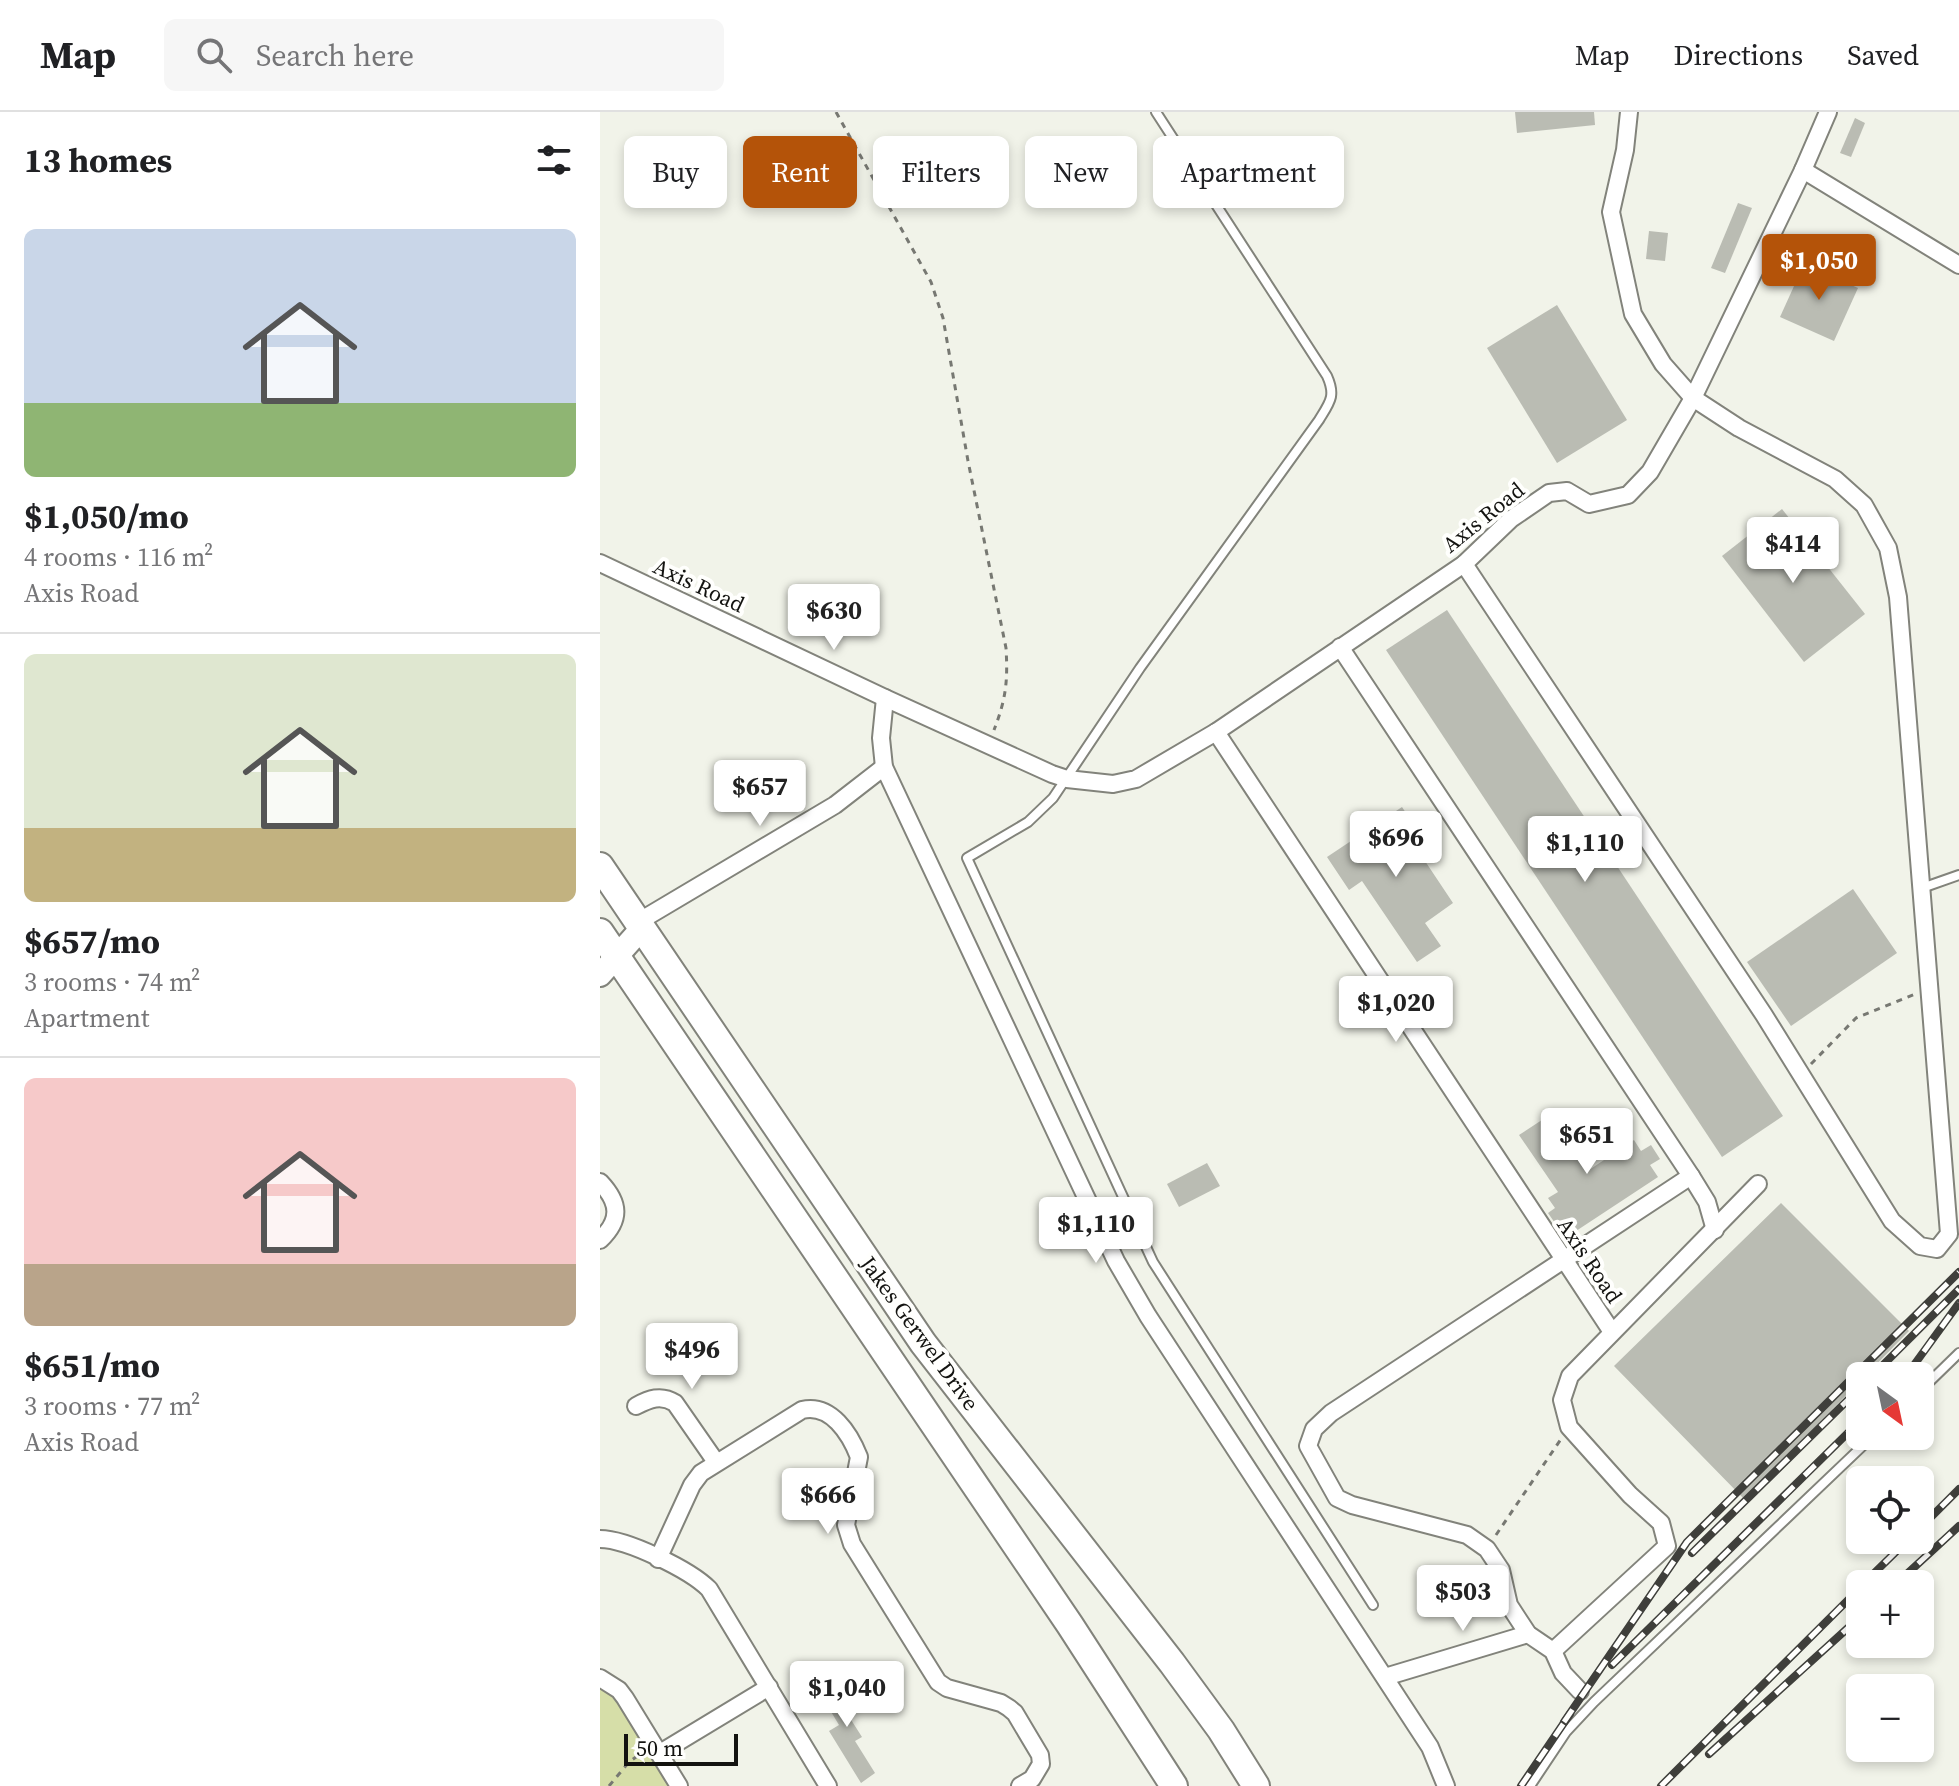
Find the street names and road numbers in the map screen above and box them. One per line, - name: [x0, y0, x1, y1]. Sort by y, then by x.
- street label: Axis Road: [1436, 474, 1531, 559]
- street label: Axis Road: [649, 551, 750, 619]
- street label: Axis Road: [1550, 1211, 1630, 1309]
- street label: Jakes Gerwel Drive: [853, 1249, 986, 1416]

